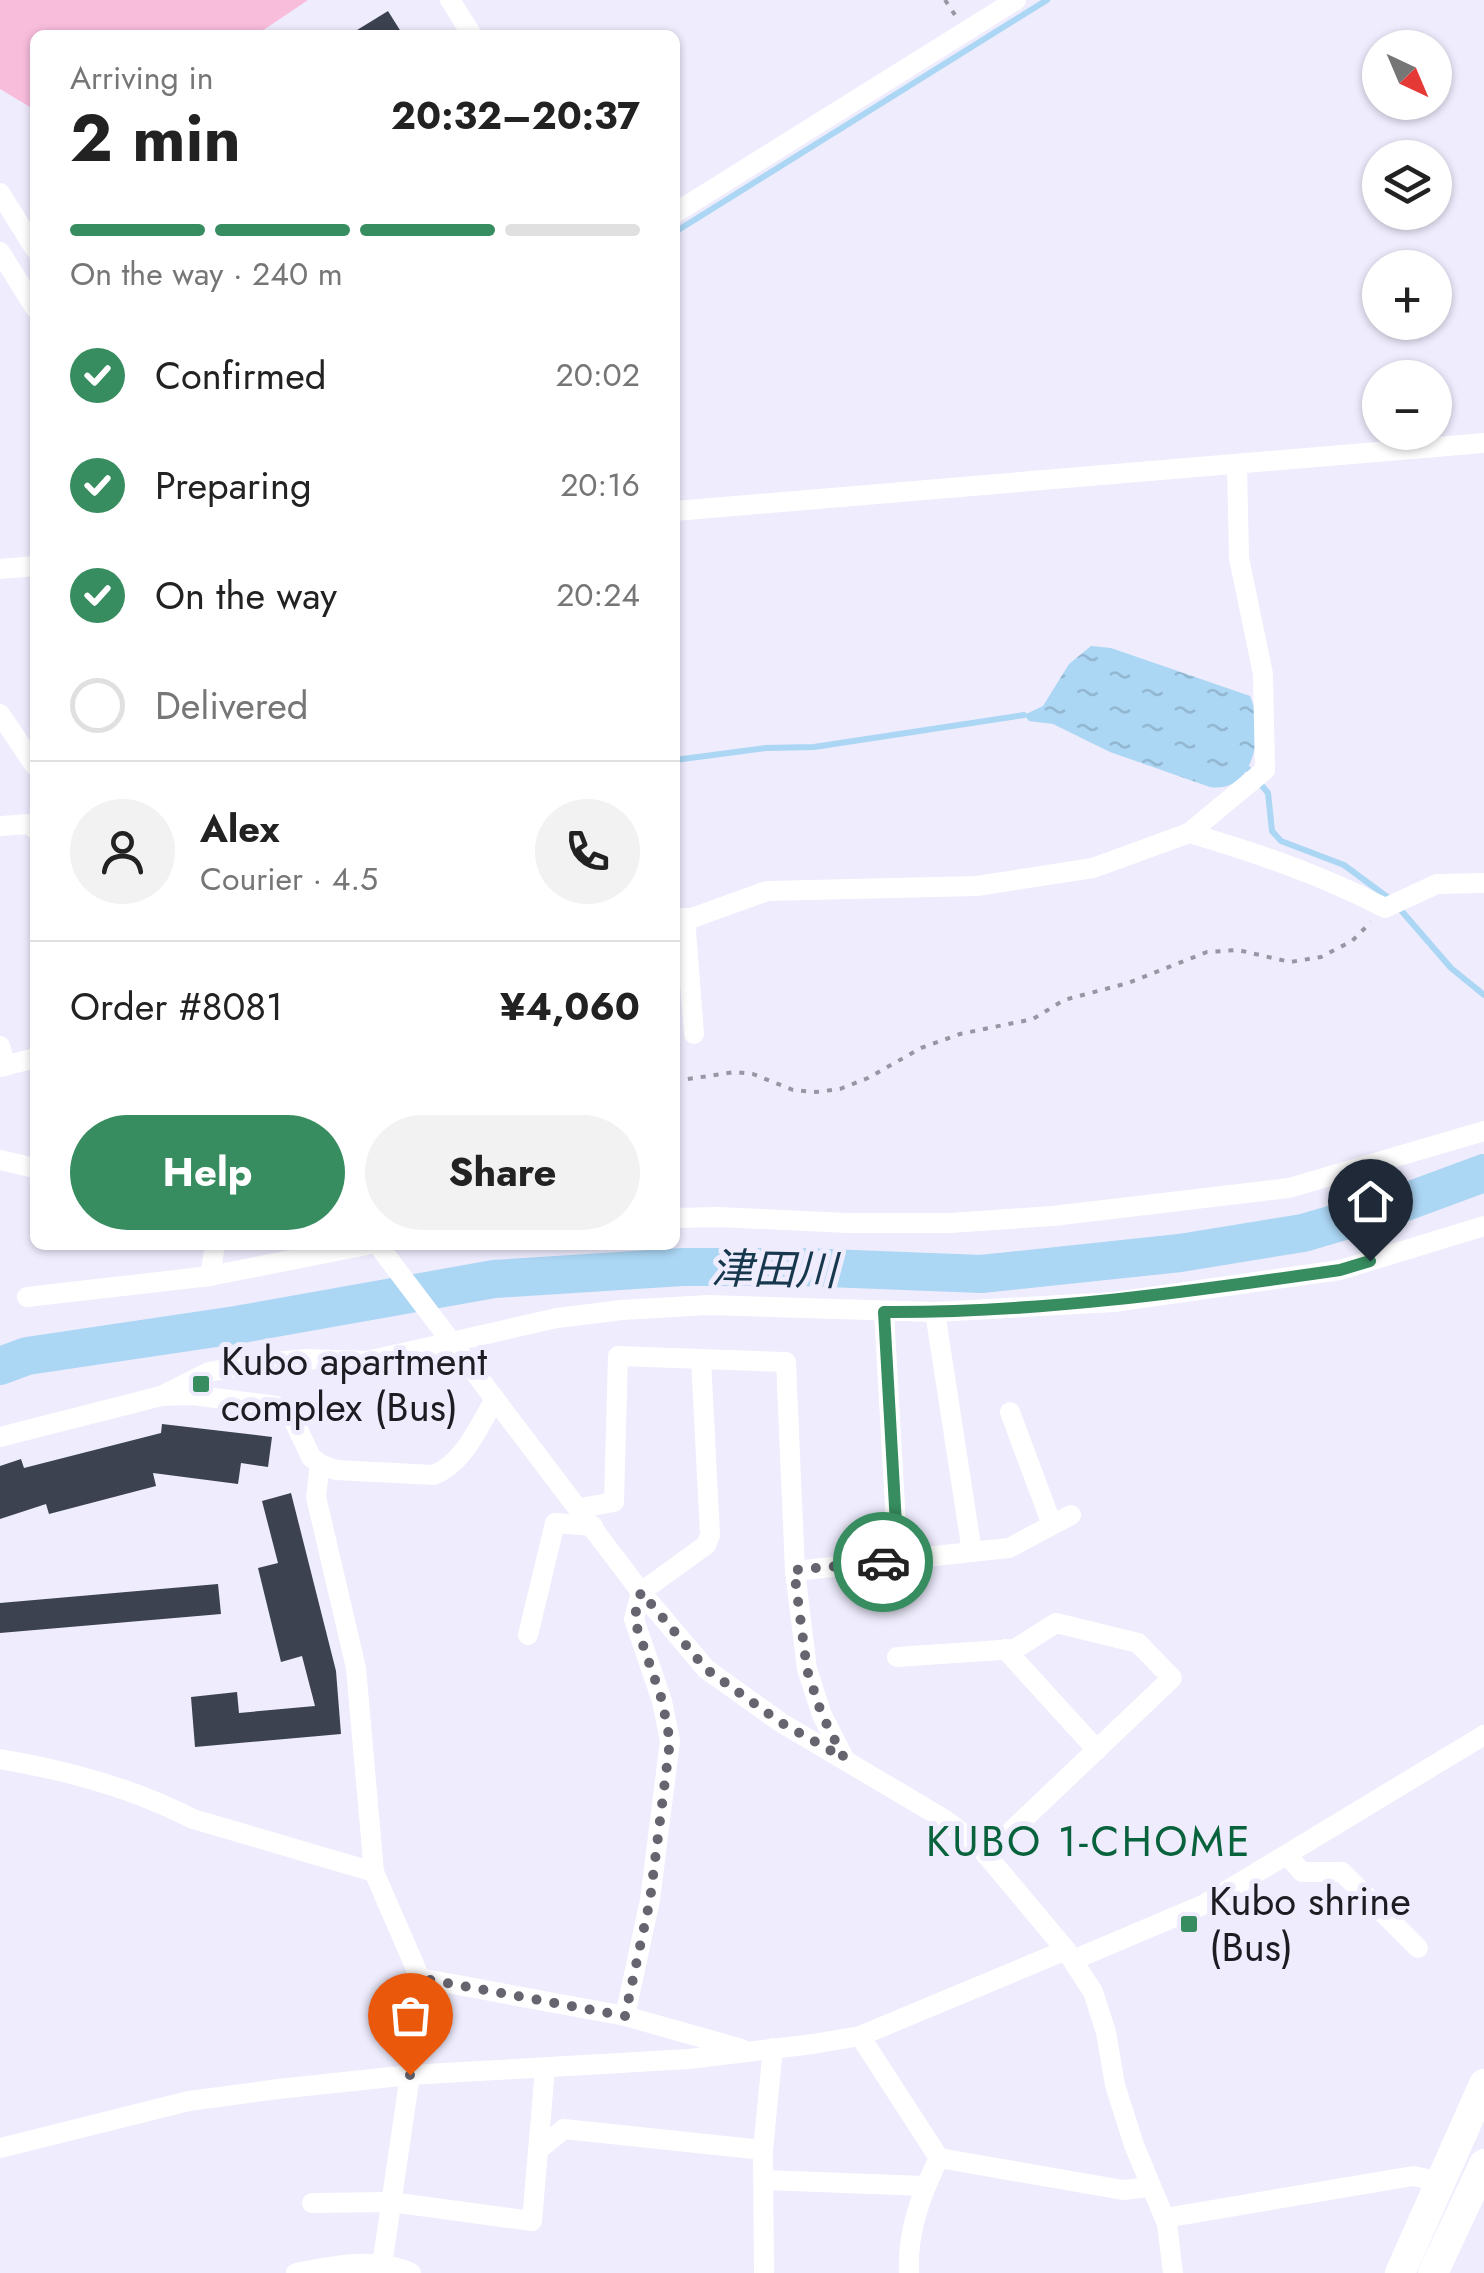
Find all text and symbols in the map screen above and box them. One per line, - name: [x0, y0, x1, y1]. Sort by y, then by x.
- north arrow: [1362, 30, 1452, 120]
- map controls: [1362, 30, 1452, 450]
- text: Arriving in: [70, 55, 214, 101]
- text: 20:32–20:37: [391, 88, 640, 143]
- text: 2 min: [70, 91, 241, 185]
- button: layers: [1362, 140, 1452, 230]
- button: +: [1362, 250, 1452, 340]
- text: On the way · 240 m: [70, 251, 343, 297]
- icon: check: [70, 348, 125, 403]
- text: Confirmed: [155, 348, 326, 403]
- text: 20:02: [556, 352, 640, 398]
- button: −: [1362, 360, 1452, 450]
- icon: check: [70, 458, 125, 513]
- text: Preparing: [155, 458, 312, 513]
- text: 20:16: [560, 462, 640, 508]
- icon: check: [70, 568, 125, 623]
- text: On the way: [155, 568, 337, 623]
- text: 20:24: [556, 572, 640, 618]
- text: Delivered: [155, 678, 308, 733]
- button: person: [70, 799, 175, 904]
- button: phone: [535, 799, 640, 904]
- text: Alex: [200, 801, 280, 856]
- text: Courier · 4.5: [200, 856, 378, 902]
- text: Order #8081: [70, 979, 283, 1034]
- text: ¥4,060: [500, 979, 640, 1034]
- button: Help: [70, 1115, 345, 1230]
- button: Share: [365, 1115, 640, 1230]
- pin: [1328, 1159, 1413, 1262]
- icon: home: [1343, 1174, 1398, 1229]
- water label: 津田川: [710, 1238, 842, 1301]
- place label: Kubo apartment complex (Bus): [221, 1332, 487, 1436]
- marker: Kubo apartment complex (Bus): [190, 1373, 212, 1395]
- courier: [833, 1512, 933, 1612]
- icon: car: [856, 1535, 911, 1590]
- district label: KUBO 1-CHOME: [926, 1811, 1252, 1872]
- place label: Kubo shrine (Bus): [1209, 1872, 1411, 1976]
- marker: Kubo shrine (Bus): [1178, 1913, 1200, 1935]
- pin: [368, 1973, 453, 2076]
- icon: bag: [383, 1988, 438, 2043]

